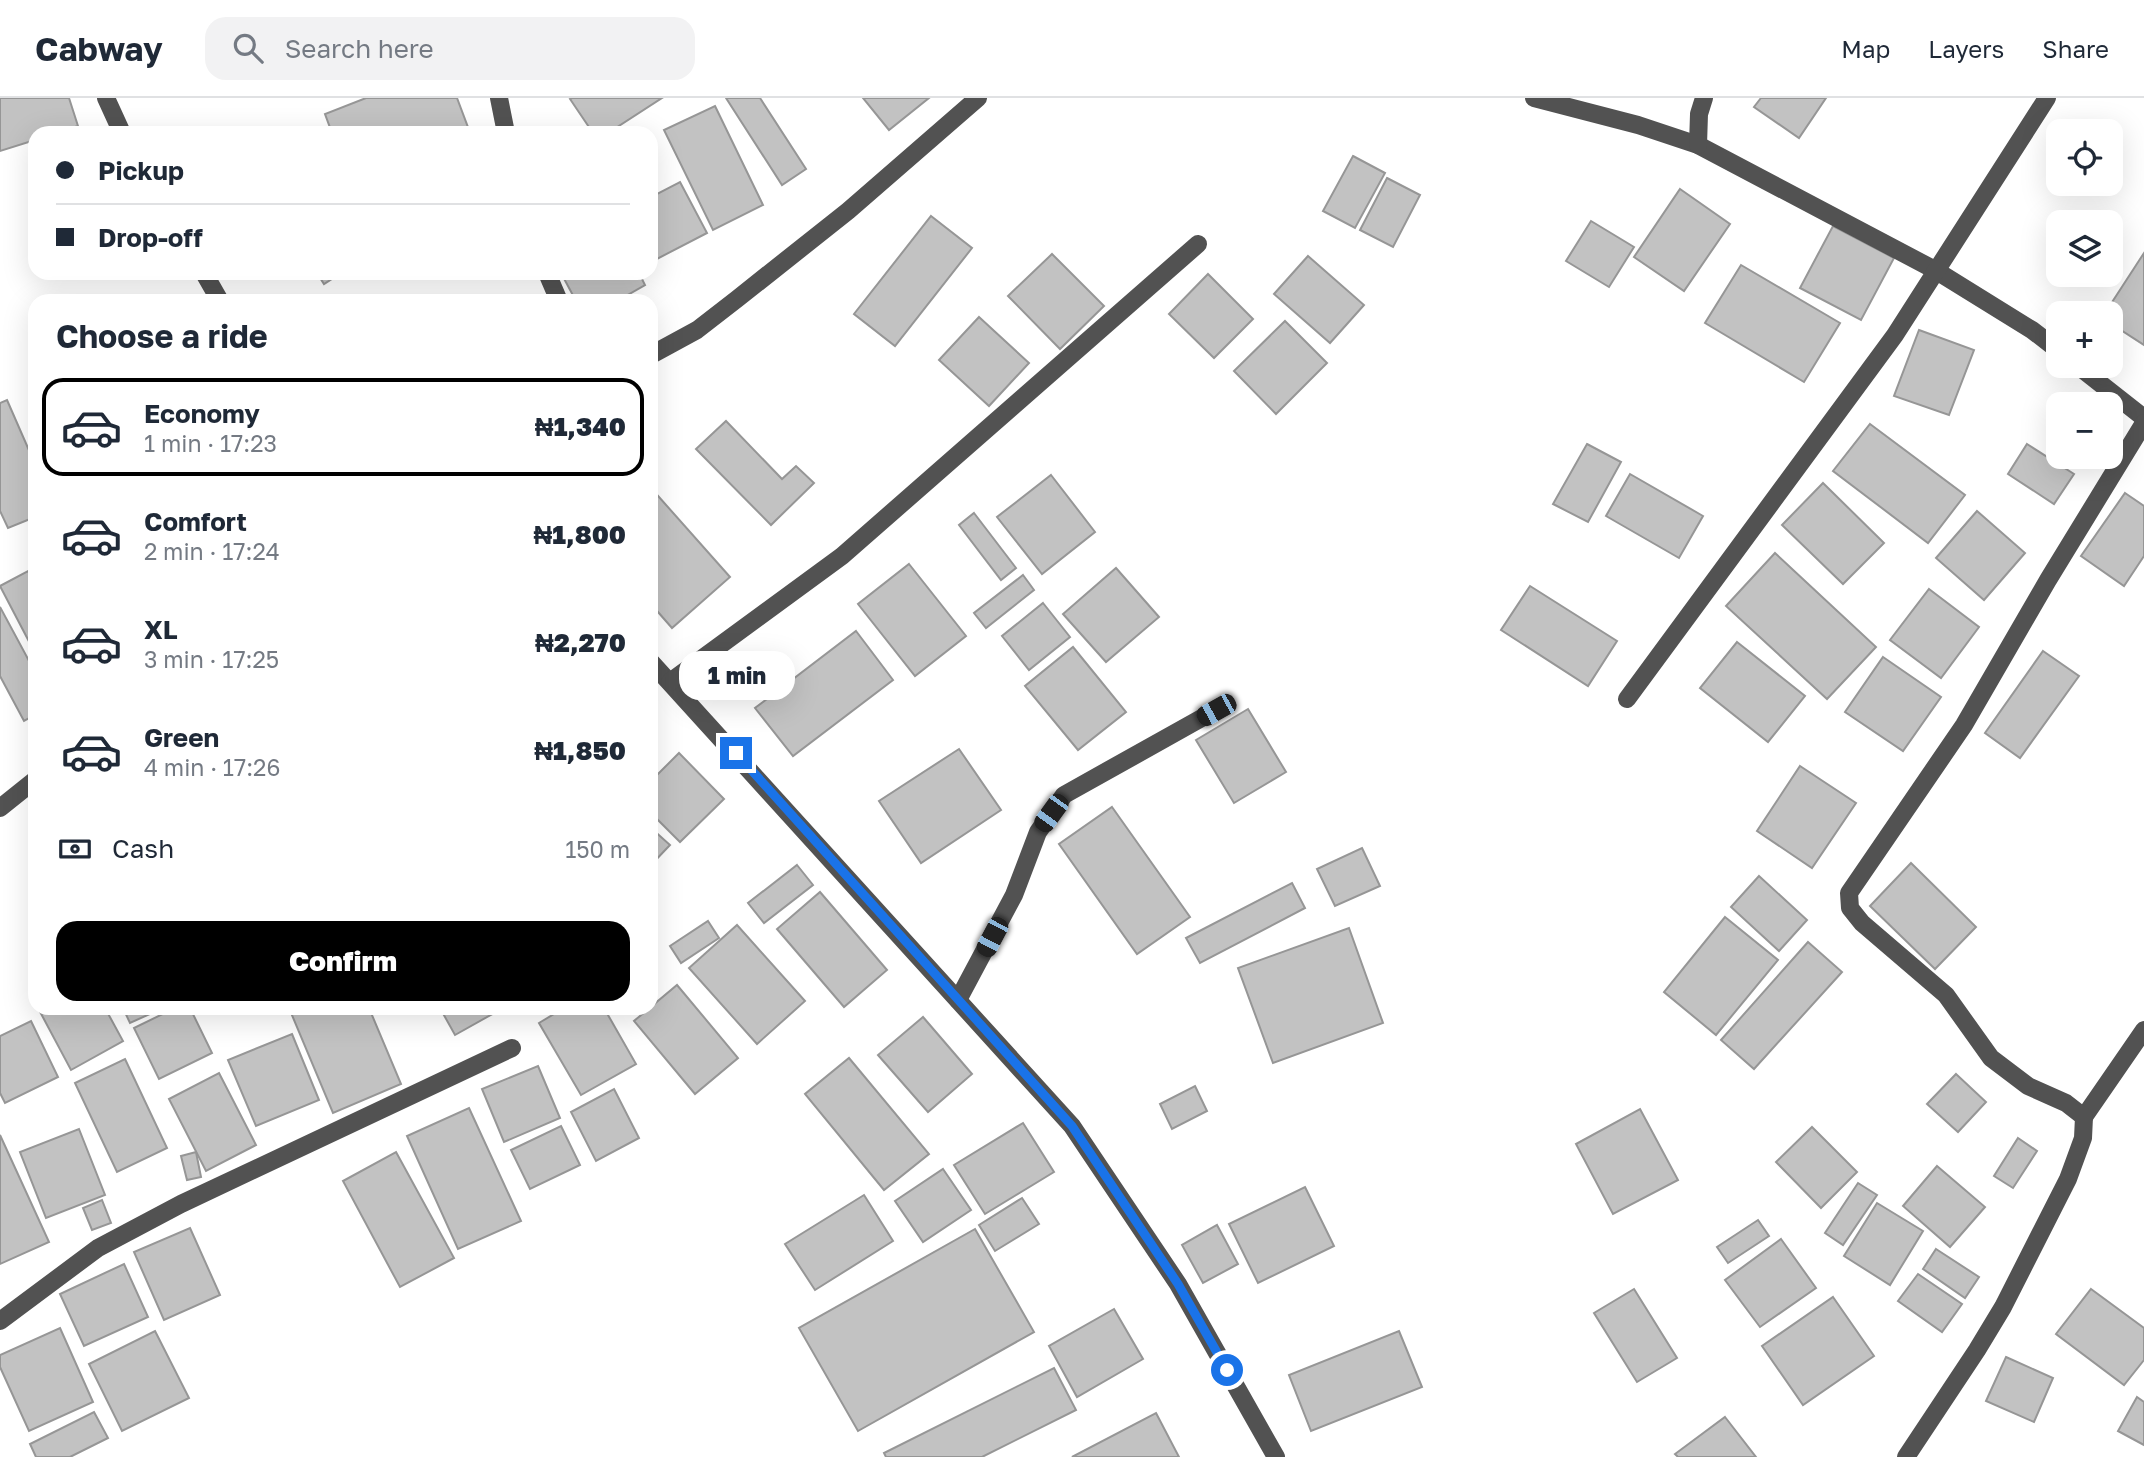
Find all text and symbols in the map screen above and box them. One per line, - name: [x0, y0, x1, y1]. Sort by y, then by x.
- search box: [205, 17, 695, 80]
- text: Cabway: [35, 29, 163, 68]
- icon: search: [229, 29, 267, 67]
- text: Search here: [285, 33, 434, 64]
- text: Map: [1841, 34, 1890, 63]
- text: Layers: [1928, 34, 2004, 63]
- text: Share: [2042, 34, 2109, 63]
- map controls: [2046, 119, 2123, 469]
- button: locate: [2046, 119, 2123, 196]
- text: Pickup: [98, 155, 184, 186]
- button: layers: [2046, 210, 2123, 287]
- text: Drop-off: [98, 222, 203, 253]
- button: +: [2046, 301, 2123, 378]
- text: Choose a ride: [56, 317, 268, 355]
- button: −: [2046, 392, 2123, 469]
- icon: car: [60, 396, 123, 459]
- text: Economy: [144, 398, 260, 429]
- text: ₦1,340: [535, 411, 626, 442]
- text: 1 min · 17:23: [144, 429, 277, 457]
- icon: car: [60, 504, 123, 567]
- text: Comfort: [144, 506, 247, 537]
- text: ₦1,800: [534, 519, 626, 550]
- text: 2 min · 17:24: [144, 537, 280, 565]
- icon: car: [60, 612, 123, 675]
- text: XL: [144, 614, 178, 645]
- text: ₦2,270: [535, 627, 626, 658]
- text: 3 min · 17:25: [144, 645, 279, 673]
- callout: 1 min: [678, 652, 794, 700]
- text: 1 min: [708, 661, 766, 689]
- car: [1193, 691, 1240, 729]
- icon: car: [60, 720, 123, 783]
- text: Green: [144, 722, 219, 753]
- text: ₦1,850: [534, 735, 626, 766]
- route end: [720, 737, 752, 769]
- text: 4 min · 17:26: [144, 753, 280, 781]
- car: [1031, 790, 1072, 836]
- icon: cash: [56, 830, 94, 868]
- text: Cash: [112, 833, 174, 864]
- text: 150 m: [565, 835, 630, 863]
- car: [973, 914, 1012, 960]
- button: Confirm: [56, 921, 630, 1001]
- route start: [1211, 1354, 1243, 1386]

